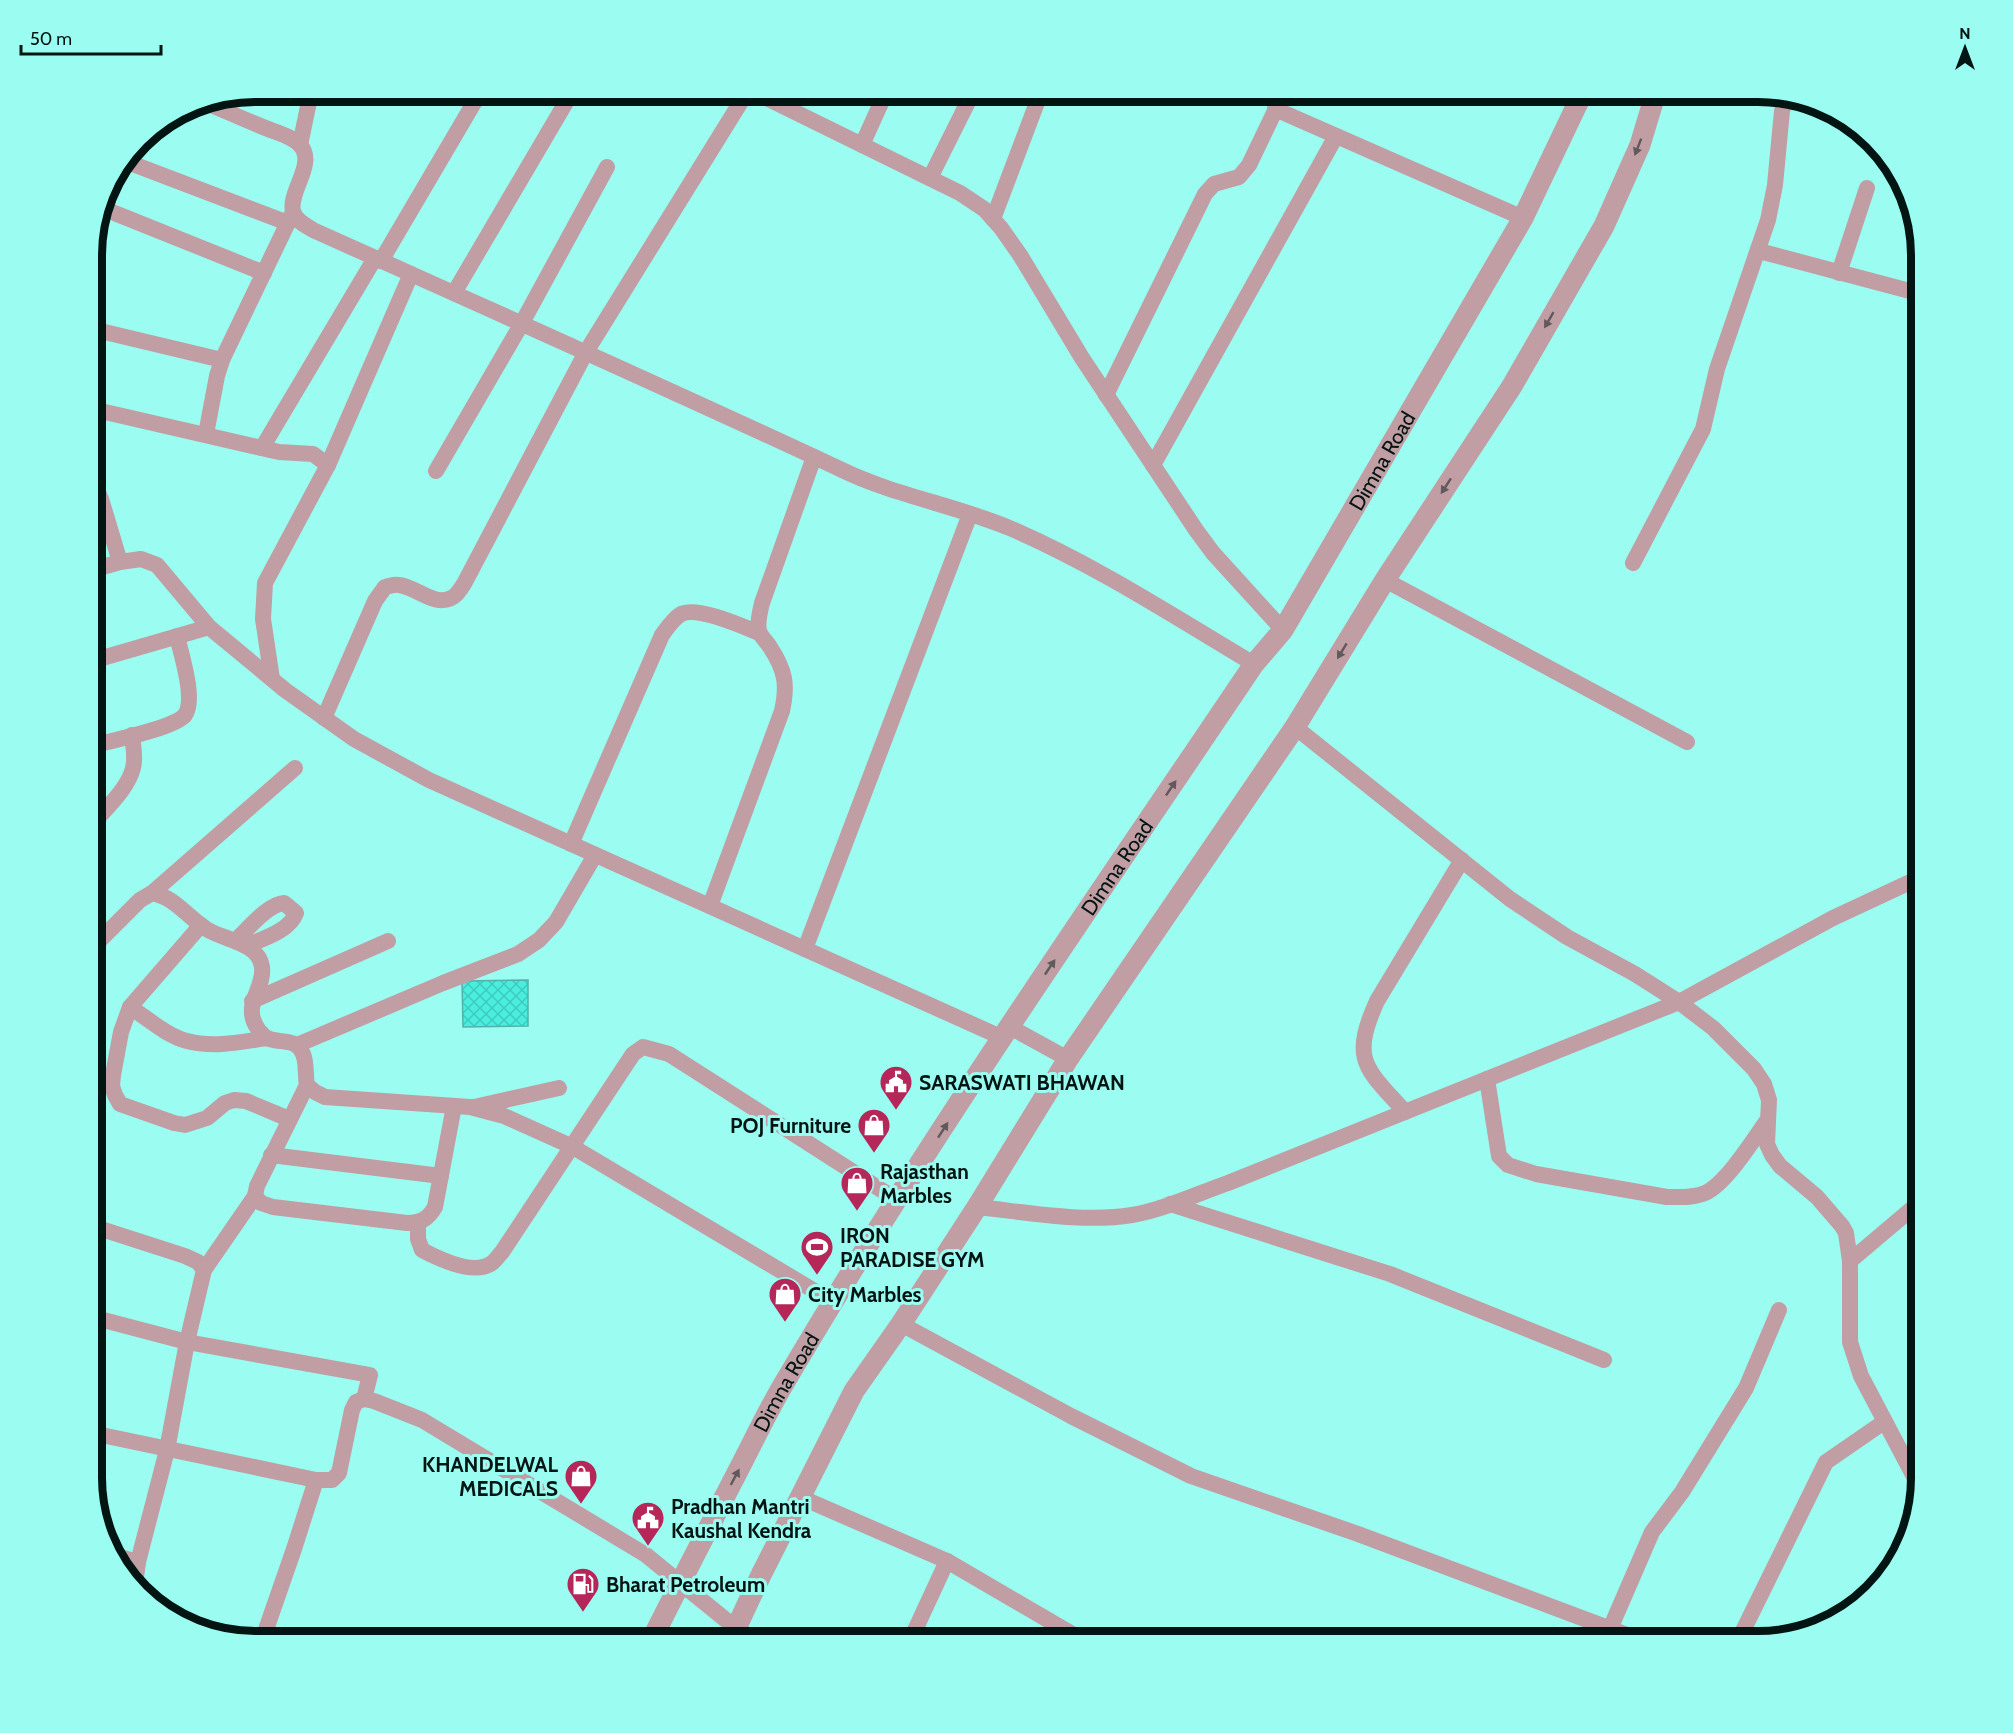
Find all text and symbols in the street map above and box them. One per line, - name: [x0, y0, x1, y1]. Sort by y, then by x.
- scale bar: [21, 18, 160, 56]
- north arrow: [1935, 18, 1995, 78]
- text: N: [1959, 24, 1971, 43]
- text: 50 m: [30, 28, 72, 50]
- one-way arrow: [1633, 138, 1642, 156]
- one-way arrow: [1545, 312, 1555, 329]
- street label: Dimna Road: [1343, 407, 1420, 515]
- one-way arrow: [1441, 478, 1452, 494]
- one-way arrow: [1337, 643, 1347, 660]
- one-way arrow: [1165, 780, 1176, 796]
- street label: Dimna Road: [1075, 815, 1158, 920]
- one-way arrow: [1044, 960, 1056, 976]
- public building icon: SARASWATI BHAWAN: [878, 1064, 914, 1111]
- place label: SARASWATI BHAWAN: [919, 1070, 1125, 1095]
- shop icon: POJ Furniture: [856, 1107, 892, 1154]
- place label: POJ Furniture: [730, 1113, 851, 1138]
- one-way arrow: [937, 1122, 948, 1138]
- place label: Rajasthan Marbles: [880, 1159, 969, 1208]
- shop icon: Rajasthan Marbles: [839, 1165, 875, 1212]
- place label: IRON PARADISE GYM: [840, 1223, 985, 1272]
- sports icon: IRON PARADISE GYM: [799, 1229, 835, 1276]
- shop icon: City Marbles: [767, 1276, 803, 1323]
- place label: City Marbles: [808, 1282, 921, 1307]
- street label: Dimna Road: [748, 1328, 824, 1436]
- place label: KHANDELWAL MEDICALS: [422, 1452, 558, 1501]
- shop icon: KHANDELWAL MEDICALS: [563, 1458, 599, 1505]
- one-way arrow: [730, 1468, 740, 1485]
- place label: Pradhan Mantri Kaushal Kendra: [671, 1494, 812, 1543]
- public building icon: Pradhan Mantri Kaushal Kendra: [630, 1500, 666, 1547]
- fuel station icon: Bharat Petroleum: [565, 1566, 601, 1613]
- place label: Bharat Petroleum: [606, 1572, 765, 1597]

